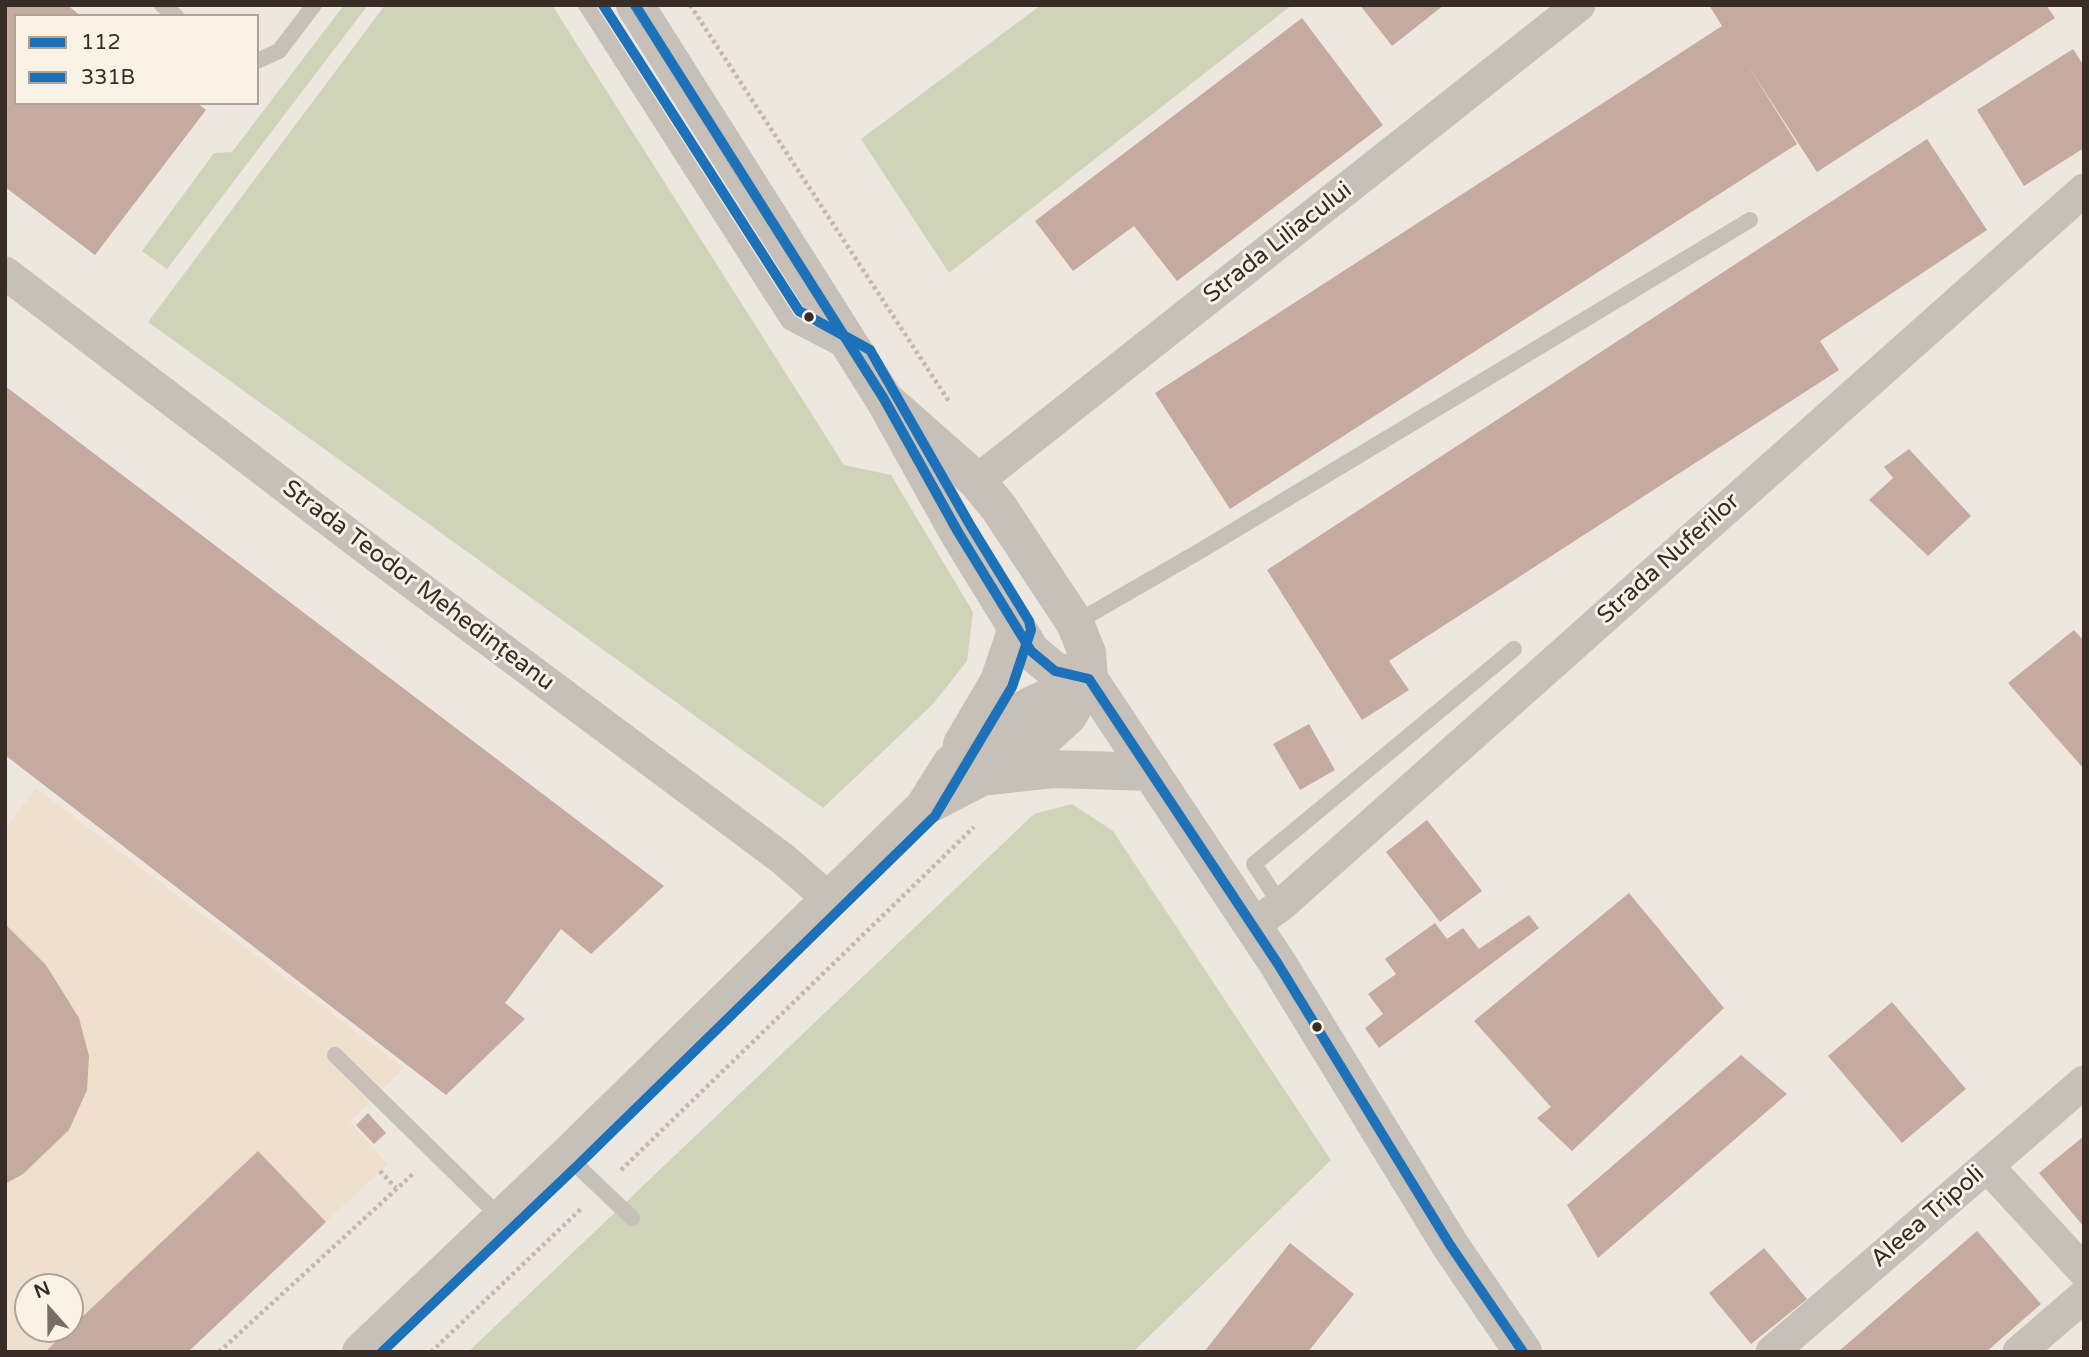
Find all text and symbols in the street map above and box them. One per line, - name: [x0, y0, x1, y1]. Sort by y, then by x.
- legend: [14, 14, 259, 105]
- text: 112: [81, 30, 121, 55]
- text: 331B: [81, 65, 135, 90]
- street label: Strada Liliacului: [1198, 176, 1358, 310]
- unlabelled marker: [802, 310, 816, 324]
- street label: Strada Teodor Mehedințeanu: [276, 474, 560, 698]
- street label: Strada Nuferilor: [1592, 488, 1746, 630]
- unlabelled marker: [1310, 1020, 1324, 1034]
- street label: Aleea Tripoli: [1865, 1160, 1991, 1274]
- north arrow: [14, 1273, 84, 1343]
- text: N: [31, 1277, 53, 1303]

